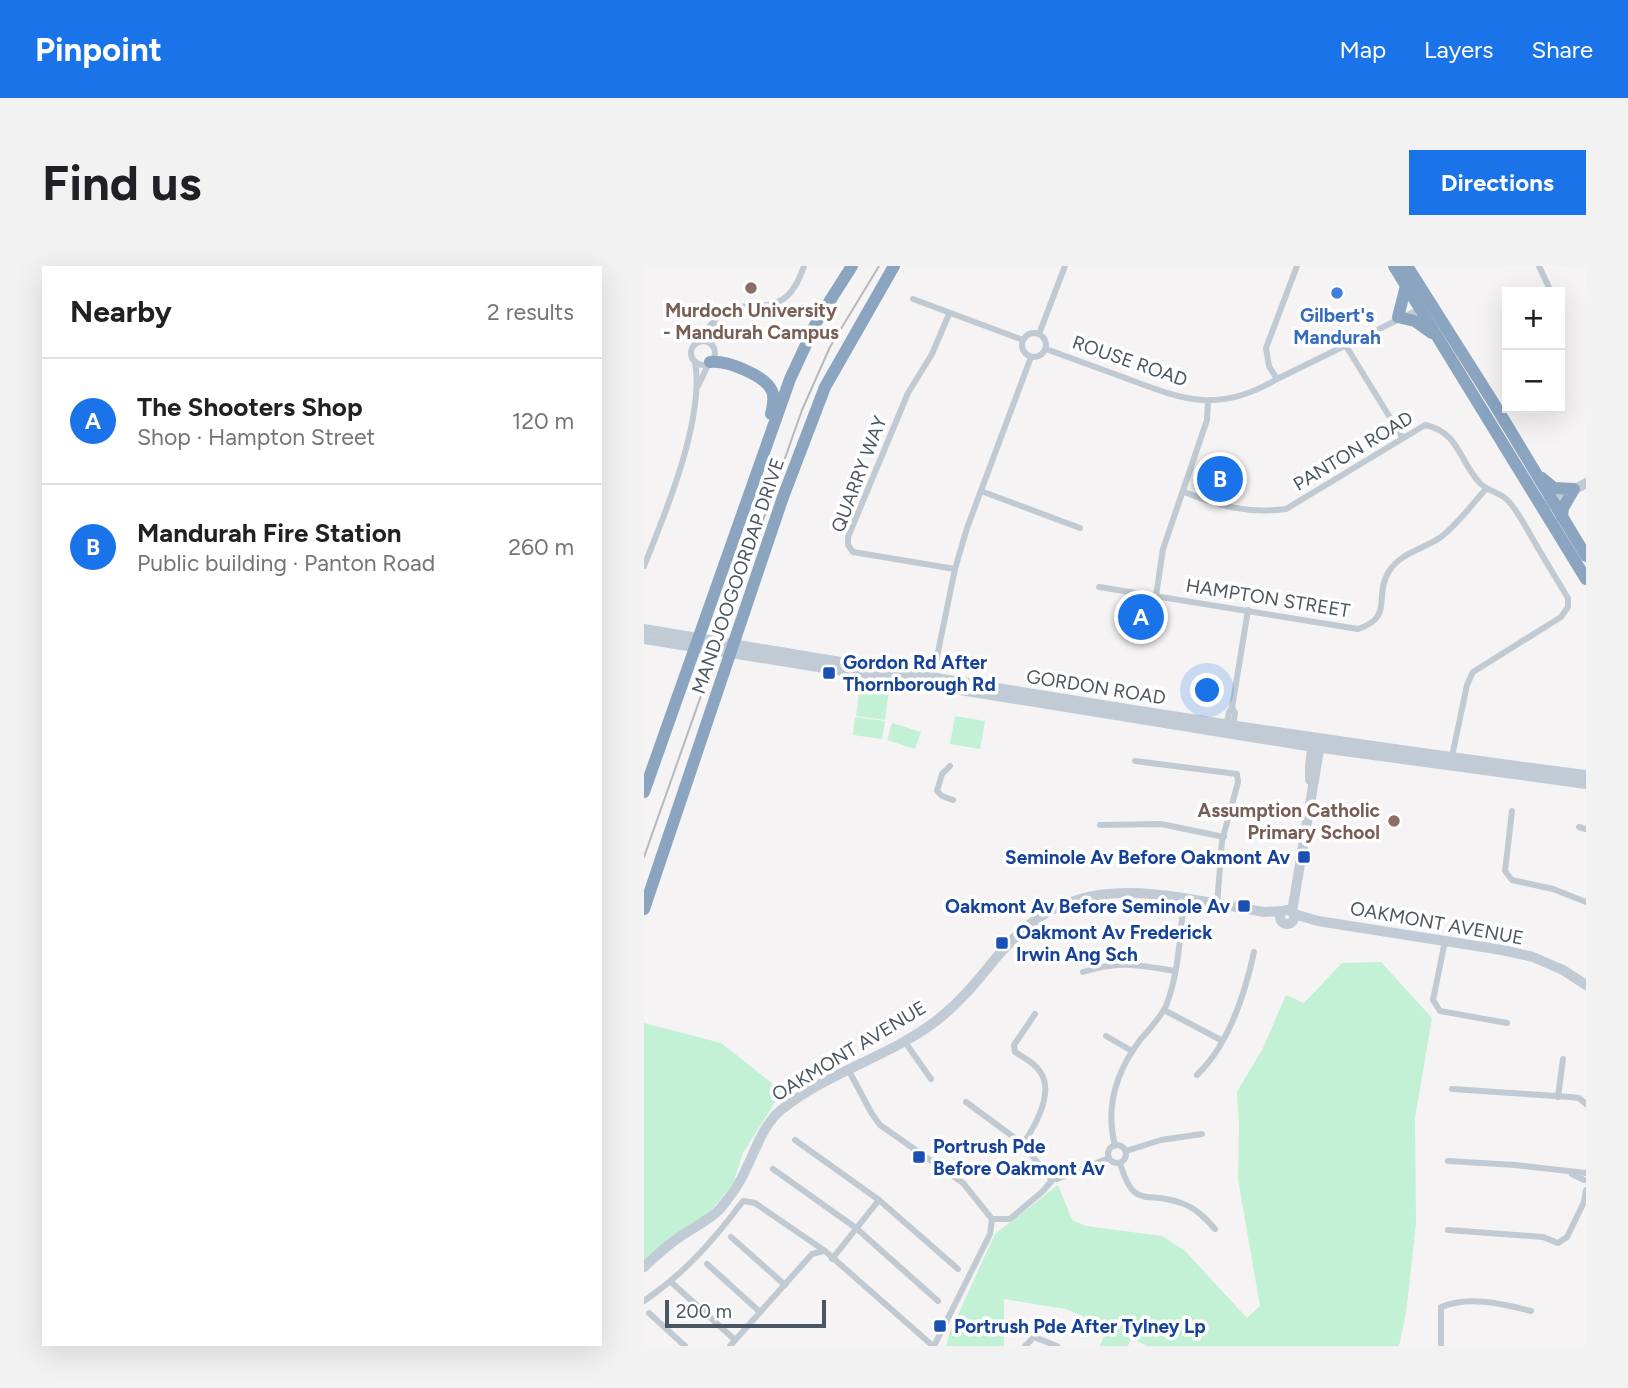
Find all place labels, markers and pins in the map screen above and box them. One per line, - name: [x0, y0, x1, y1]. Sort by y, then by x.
- marker: Murdoch University - Mandurah Campus: [743, 280, 759, 296]
- marker: Gilbert's Mandurah: [1329, 285, 1345, 301]
- place label: Murdoch University - Mandurah Campus: [663, 299, 839, 344]
- place label: Gilbert's Mandurah: [1293, 304, 1381, 349]
- pin: B: [1197, 453, 1243, 505]
- pin: A: [1118, 591, 1164, 643]
- place label: Gordon Rd After Thornborough Rd: [843, 651, 996, 696]
- marker: Gordon Rd After Thornborough Rd: [821, 665, 837, 681]
- place label: Assumption Catholic Primary School: [1198, 799, 1380, 844]
- marker: Assumption Catholic Primary School: [1386, 813, 1402, 829]
- place label: Seminole Av Before Oakmont Av: [1005, 846, 1290, 869]
- marker: Seminole Av Before Oakmont Av: [1296, 849, 1312, 865]
- place label: Oakmont Av Before Seminole Av: [945, 895, 1230, 918]
- marker: Oakmont Av Before Seminole Av: [1236, 898, 1252, 914]
- place label: Oakmont Av Frederick Irwin Ang Sch: [1016, 921, 1213, 966]
- marker: Oakmont Av Frederick Irwin Ang Sch: [994, 935, 1010, 951]
- place label: Portrush Pde Before Oakmont Av: [933, 1135, 1105, 1180]
- marker: Portrush Pde Before Oakmont Av: [911, 1149, 927, 1165]
- place label: Portrush Pde After Tylney Lp: [954, 1315, 1206, 1338]
- marker: Portrush Pde After Tylney Lp: [932, 1318, 948, 1334]

